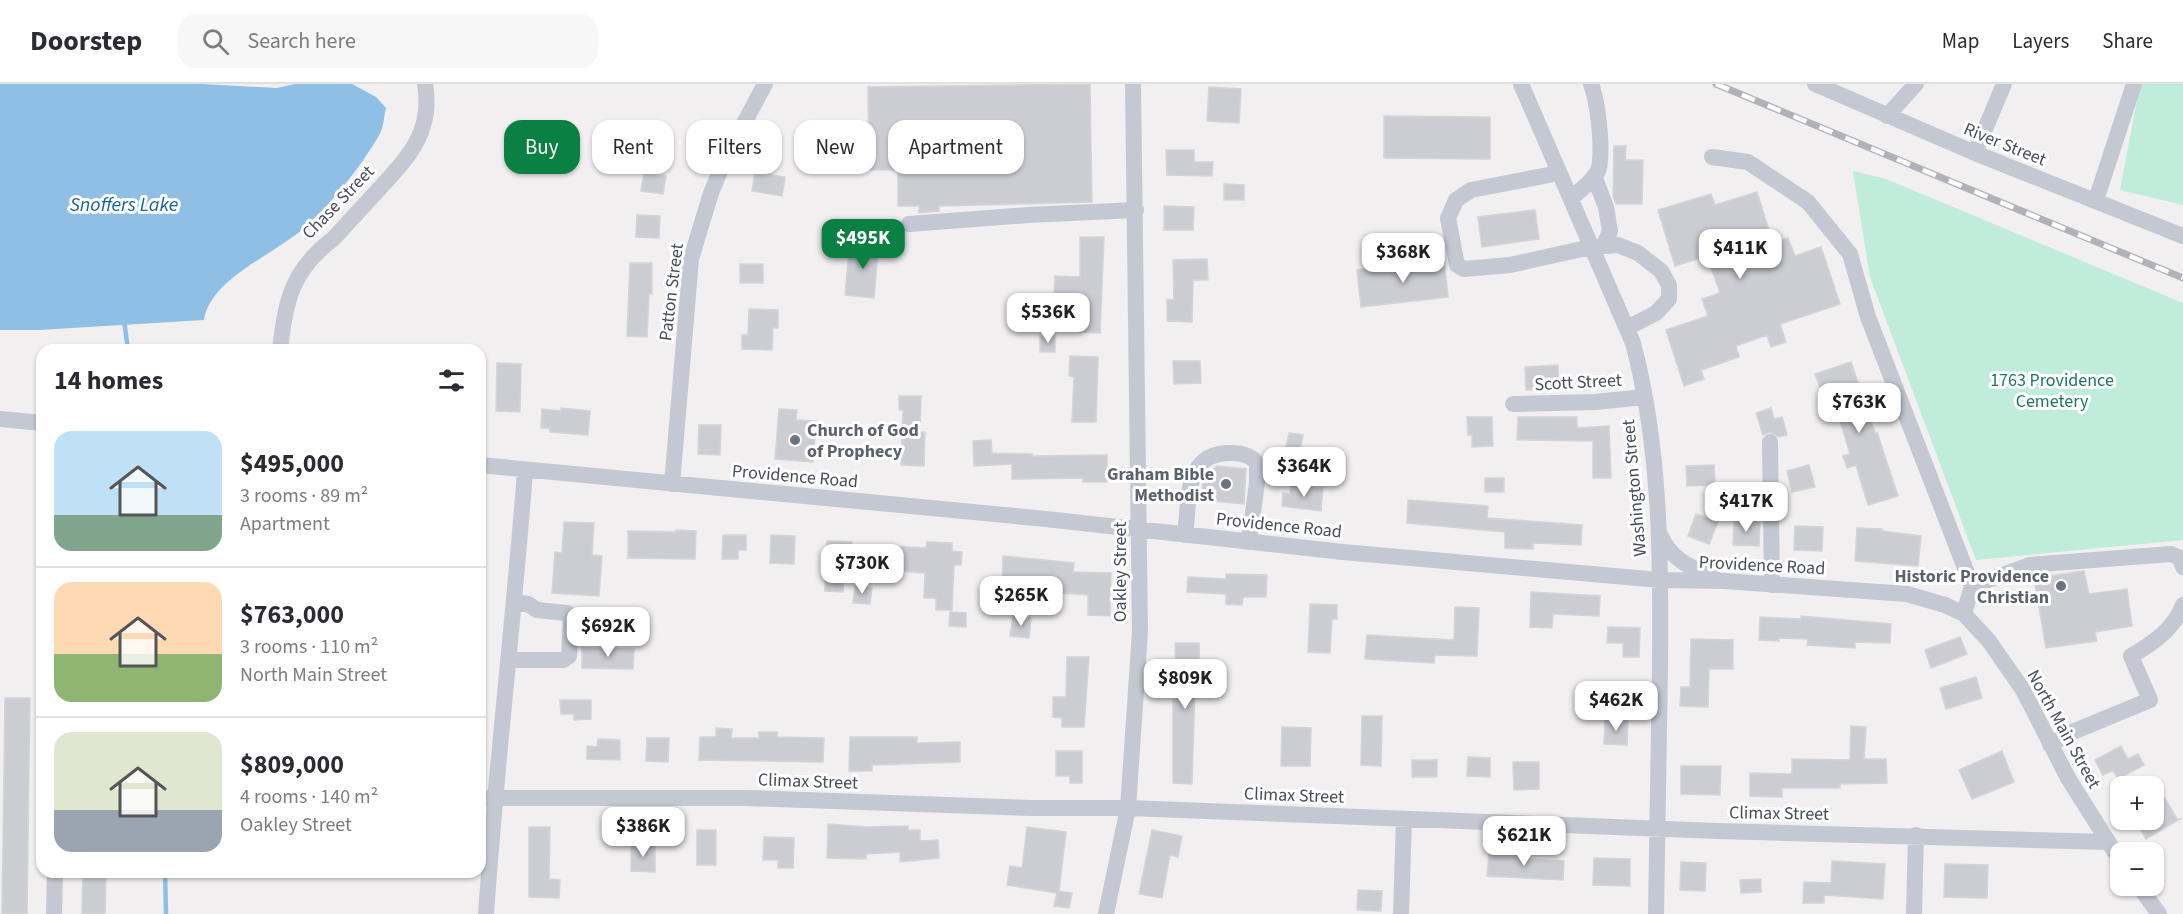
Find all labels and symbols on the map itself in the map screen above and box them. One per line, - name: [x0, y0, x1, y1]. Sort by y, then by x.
- street label: River Street: [1960, 117, 2050, 172]
- street label: Chase Street: [297, 160, 380, 245]
- water label: Snoffers Lake: [70, 191, 178, 219]
- pin: $495K: [821, 219, 905, 270]
- pin: $411K: [1698, 229, 1782, 280]
- pin: $368K: [1361, 233, 1445, 284]
- street label: Patton Street: [653, 242, 690, 342]
- pin: $536K: [1006, 293, 1090, 344]
- street label: Scott Street: [1534, 368, 1622, 397]
- park label: 1763 Providence Cemetery: [1990, 368, 2114, 414]
- pin: $763K: [1817, 383, 1901, 434]
- place label: Church of God of Prophecy: [807, 418, 919, 464]
- street label: Washington Street: [1616, 418, 1653, 558]
- marker: Church of God of Prophecy: [788, 433, 802, 447]
- pin: $364K: [1262, 447, 1346, 498]
- street label: Providence Road: [731, 459, 859, 494]
- place label: Graham Bible Methodist: [1107, 462, 1214, 508]
- marker: Graham Bible Methodist: [1219, 477, 1233, 491]
- pin: $417K: [1704, 482, 1788, 533]
- street label: Providence Road: [1215, 506, 1343, 545]
- street label: Oakley Street: [1108, 522, 1133, 622]
- pin: $730K: [820, 544, 904, 595]
- street label: Providence Road: [1698, 550, 1826, 581]
- place label: Historic Providence Christian: [1894, 564, 2049, 610]
- pin: $265K: [979, 576, 1063, 627]
- marker: Historic Providence Christian: [2054, 579, 2068, 593]
- pin: $692K: [566, 607, 650, 658]
- pin: $809K: [1143, 659, 1227, 710]
- street label: North Main Street: [2021, 665, 2107, 793]
- pin: $462K: [1574, 681, 1658, 732]
- street label: Climax Street: [758, 767, 858, 796]
- street label: Climax Street: [1244, 781, 1344, 810]
- street label: Climax Street: [1729, 800, 1829, 827]
- pin: $386K: [601, 807, 685, 858]
- pin: $621K: [1482, 816, 1566, 867]

